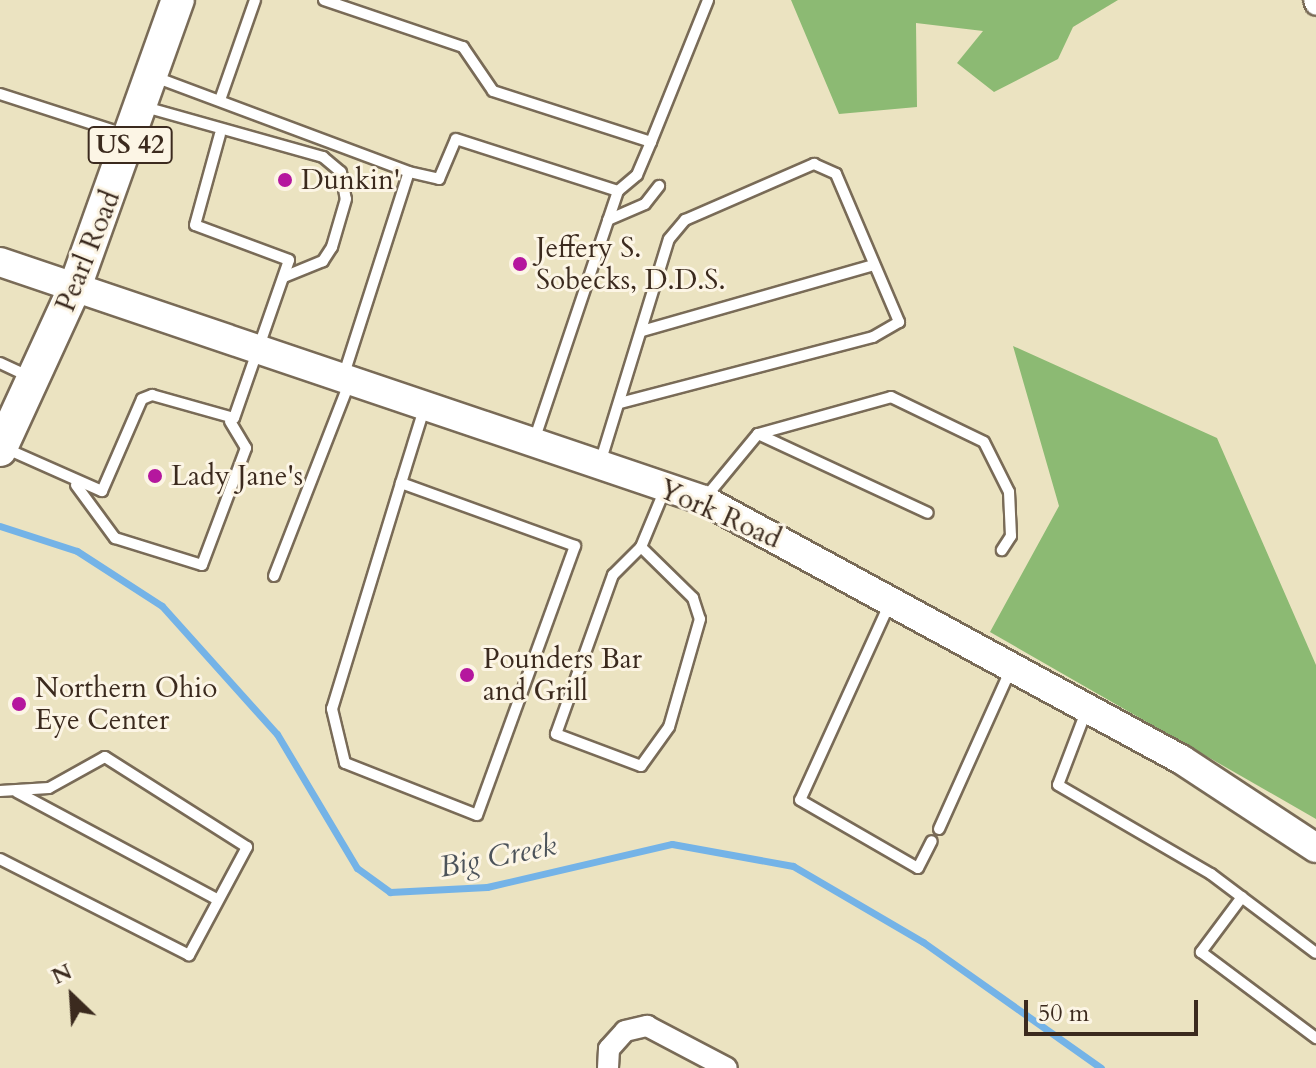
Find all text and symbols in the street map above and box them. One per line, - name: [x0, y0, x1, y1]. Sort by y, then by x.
- road number: US 42: [86, 123, 174, 167]
- place label: Dunkin': [301, 163, 400, 197]
- marker: Dunkin': [276, 171, 294, 189]
- street label: Pearl Road: [48, 185, 128, 317]
- place label: Jeffery S. Sobecks, D.D.S.: [536, 231, 726, 297]
- marker: Jeffery S. Sobecks, D.D.S.: [511, 255, 529, 273]
- place label: Lady Jane's: [171, 459, 303, 493]
- marker: Lady Jane's: [146, 467, 164, 485]
- street label: York Road: [654, 472, 786, 556]
- place label: Pounders Bar and Grill: [483, 642, 642, 708]
- marker: Pounders Bar and Grill: [458, 666, 476, 684]
- place label: Northern Ohio Eye Center: [35, 671, 217, 737]
- marker: Northern Ohio Eye Center: [10, 695, 28, 713]
- water label: Big Creek: [436, 828, 560, 886]
- north arrow: [32, 956, 112, 1036]
- text: N: [47, 957, 77, 992]
- scale bar: [1028, 984, 1202, 1034]
- text: 50 m: [1038, 997, 1089, 1030]

